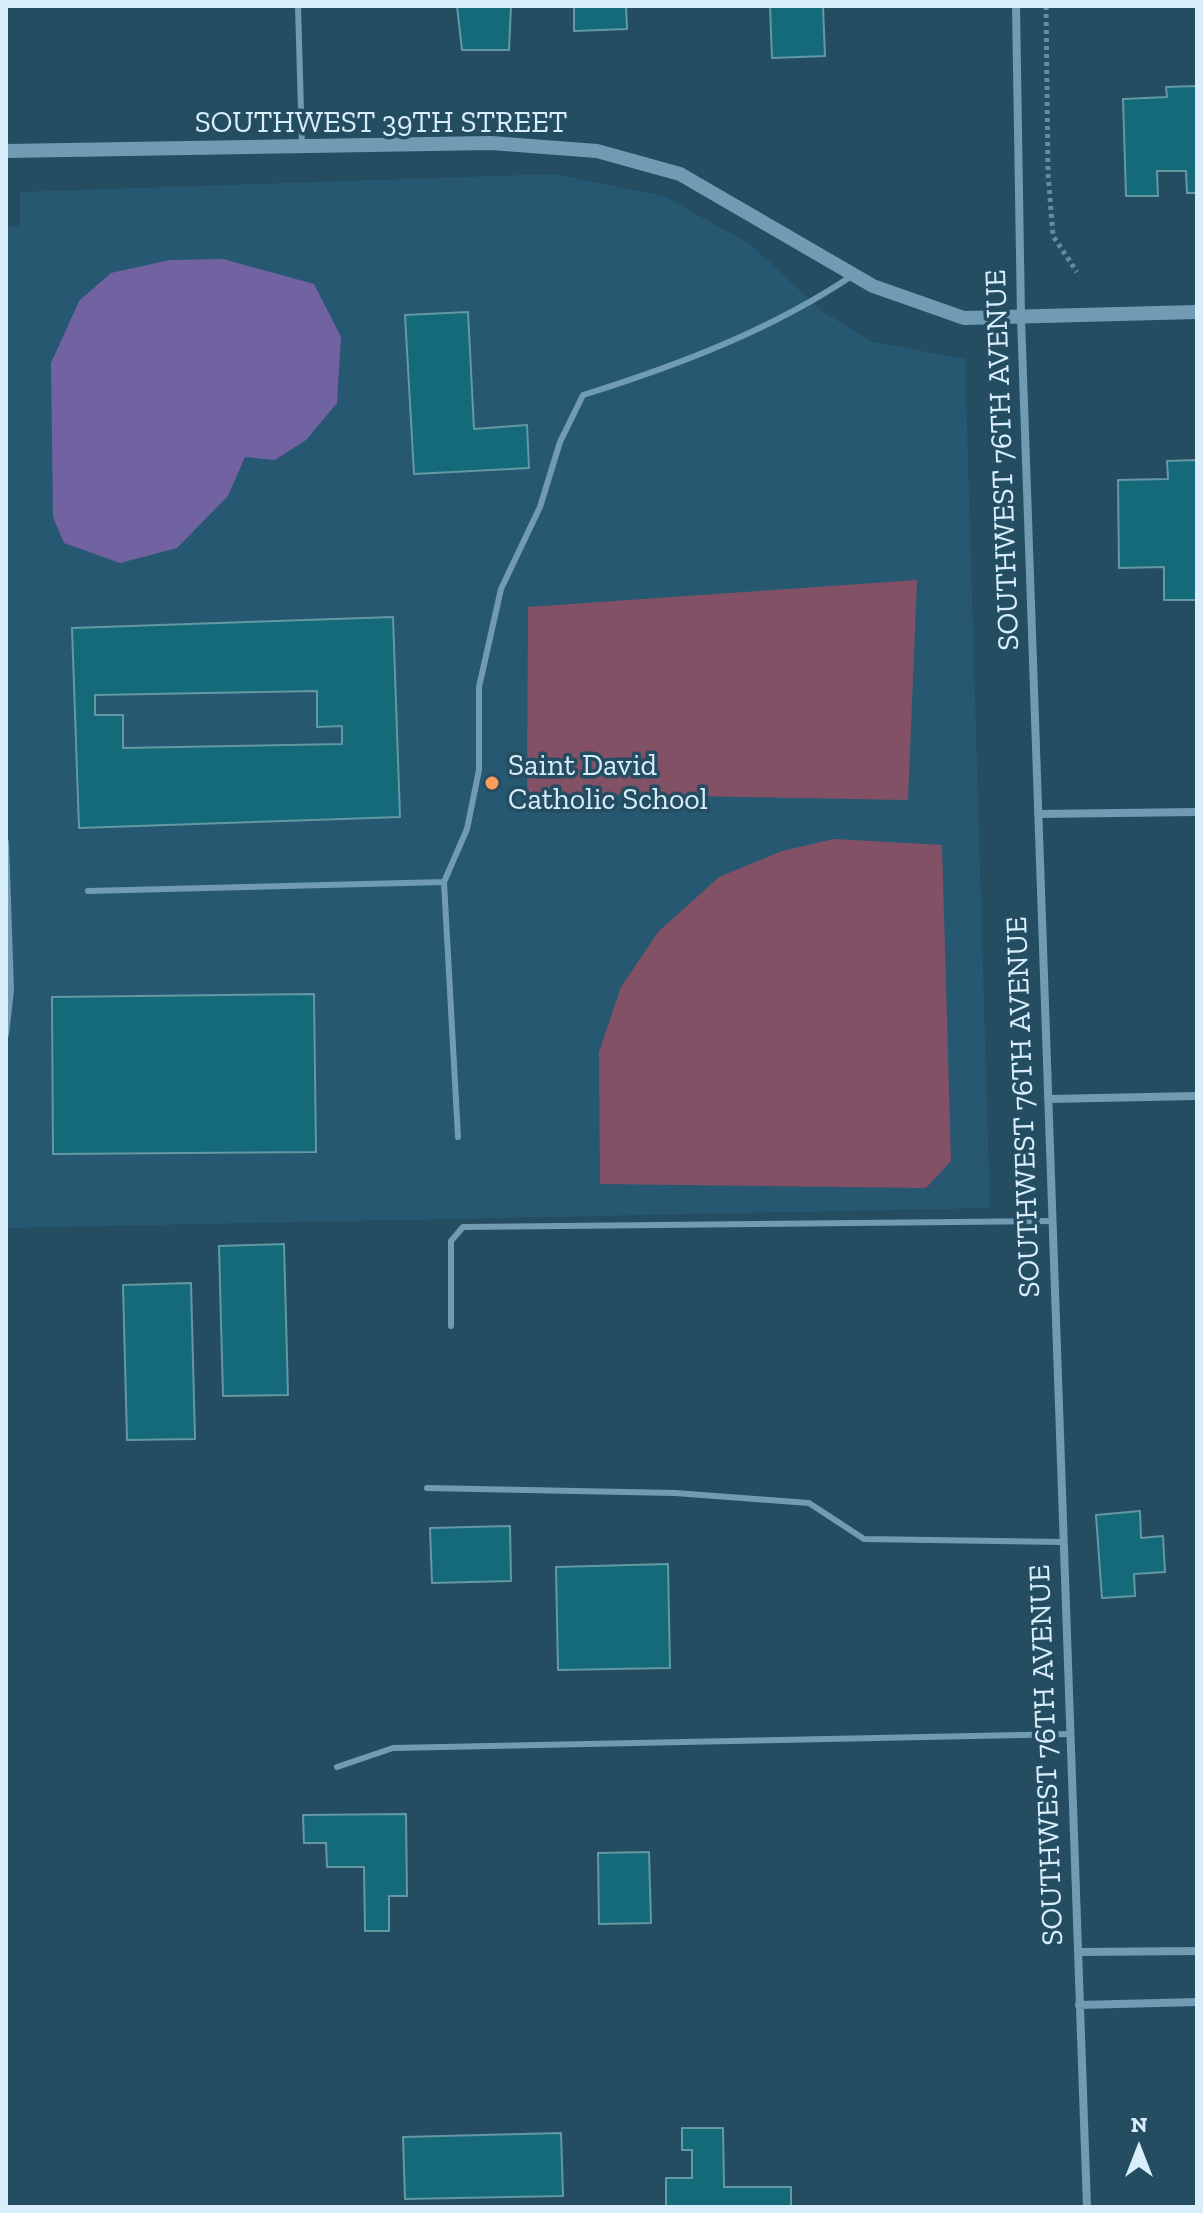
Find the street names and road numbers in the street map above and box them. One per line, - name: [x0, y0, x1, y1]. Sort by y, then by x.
- street label: SOUTHWEST 39TH STREET: [195, 105, 567, 141]
- street label: SOUTHWEST 76TH AVENUE: [978, 269, 1028, 651]
- street label: SOUTHWEST 76TH AVENUE: [999, 916, 1049, 1298]
- street label: SOUTHWEST 76TH AVENUE: [1022, 1564, 1072, 1946]

